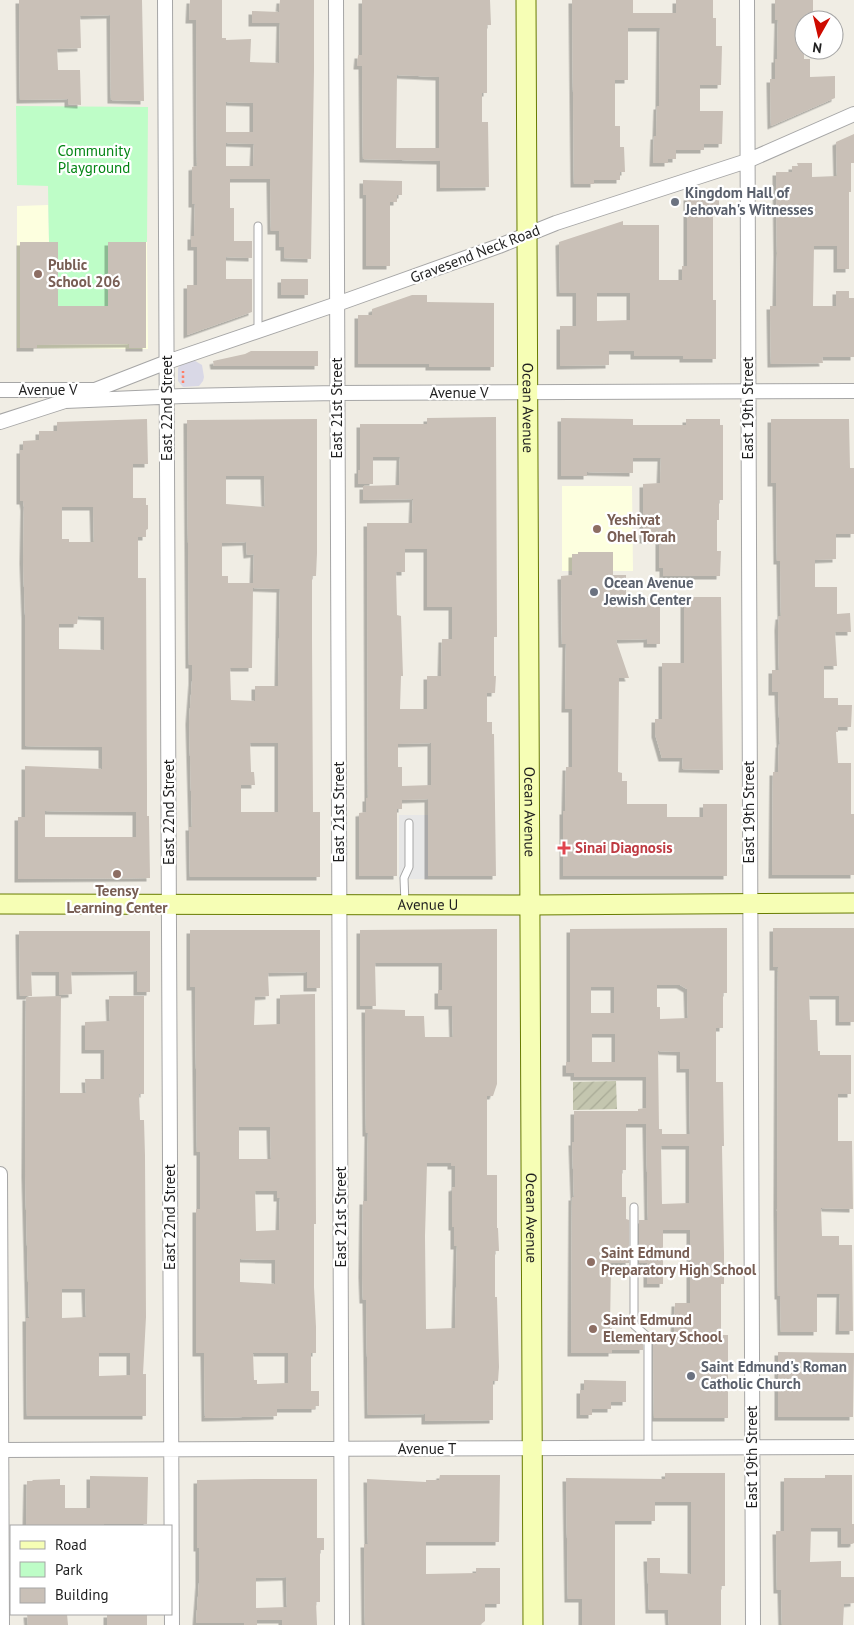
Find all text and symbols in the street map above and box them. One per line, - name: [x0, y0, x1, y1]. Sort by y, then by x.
- north arrow: [794, 10, 844, 60]
- text: N: [811, 38, 823, 57]
- park label: Community Playground: [58, 141, 130, 177]
- place label: Kingdom Hall of Jehovah's Witnesses: [684, 183, 814, 219]
- marker: Kingdom Hall of Jehovah's Witnesses: [669, 196, 681, 208]
- street label: Gravesend Neck Road: [407, 220, 542, 287]
- place label: Public School 206: [48, 255, 120, 291]
- marker: Public School 206: [32, 268, 44, 280]
- street label: East 22nd Street: [157, 355, 176, 461]
- street label: East 19th Street: [738, 357, 757, 459]
- street label: East 21st Street: [327, 358, 346, 458]
- street label: Ocean Avenue: [519, 363, 538, 453]
- street label: Avenue V: [19, 380, 78, 399]
- street label: Avenue V: [430, 383, 489, 402]
- place label: Yeshivat Ohel Torah: [606, 510, 676, 546]
- marker: Yeshivat Ohel Torah: [591, 523, 603, 535]
- place label: Ocean Avenue Jewish Center: [603, 573, 694, 609]
- marker: Ocean Avenue Jewish Center: [588, 586, 600, 598]
- street label: East 22nd Street: [159, 759, 178, 865]
- street label: East 19th Street: [739, 761, 758, 863]
- street label: East 21st Street: [329, 762, 348, 862]
- street label: Ocean Avenue: [520, 767, 540, 857]
- place label: Sinai Diagnosis: [575, 838, 673, 857]
- marker: Sinai Diagnosis: [557, 841, 571, 855]
- marker: Teensy Learning Center: [111, 868, 123, 880]
- place label: Teensy Learning Center: [66, 881, 168, 917]
- street label: Avenue U: [398, 895, 458, 914]
- street label: East 22nd Street: [160, 1164, 179, 1270]
- street label: East 21st Street: [331, 1167, 350, 1267]
- street label: Ocean Avenue: [522, 1173, 541, 1263]
- place label: Saint Edmund Preparatory High School: [601, 1243, 757, 1279]
- marker: Saint Edmund Preparatory High School: [585, 1256, 597, 1268]
- place label: Saint Edmund Elementary School: [603, 1310, 723, 1346]
- marker: Saint Edmund Elementary School: [587, 1323, 599, 1335]
- place label: Saint Edmund's Roman Catholic Church: [701, 1357, 847, 1393]
- marker: Saint Edmund's Roman Catholic Church: [685, 1370, 697, 1382]
- street label: East 19th Street: [742, 1406, 761, 1508]
- street label: Avenue T: [398, 1439, 457, 1458]
- legend: [10, 1525, 172, 1615]
- text: Road: [55, 1535, 87, 1554]
- text: Park: [55, 1560, 83, 1579]
- text: Building: [55, 1585, 109, 1604]

